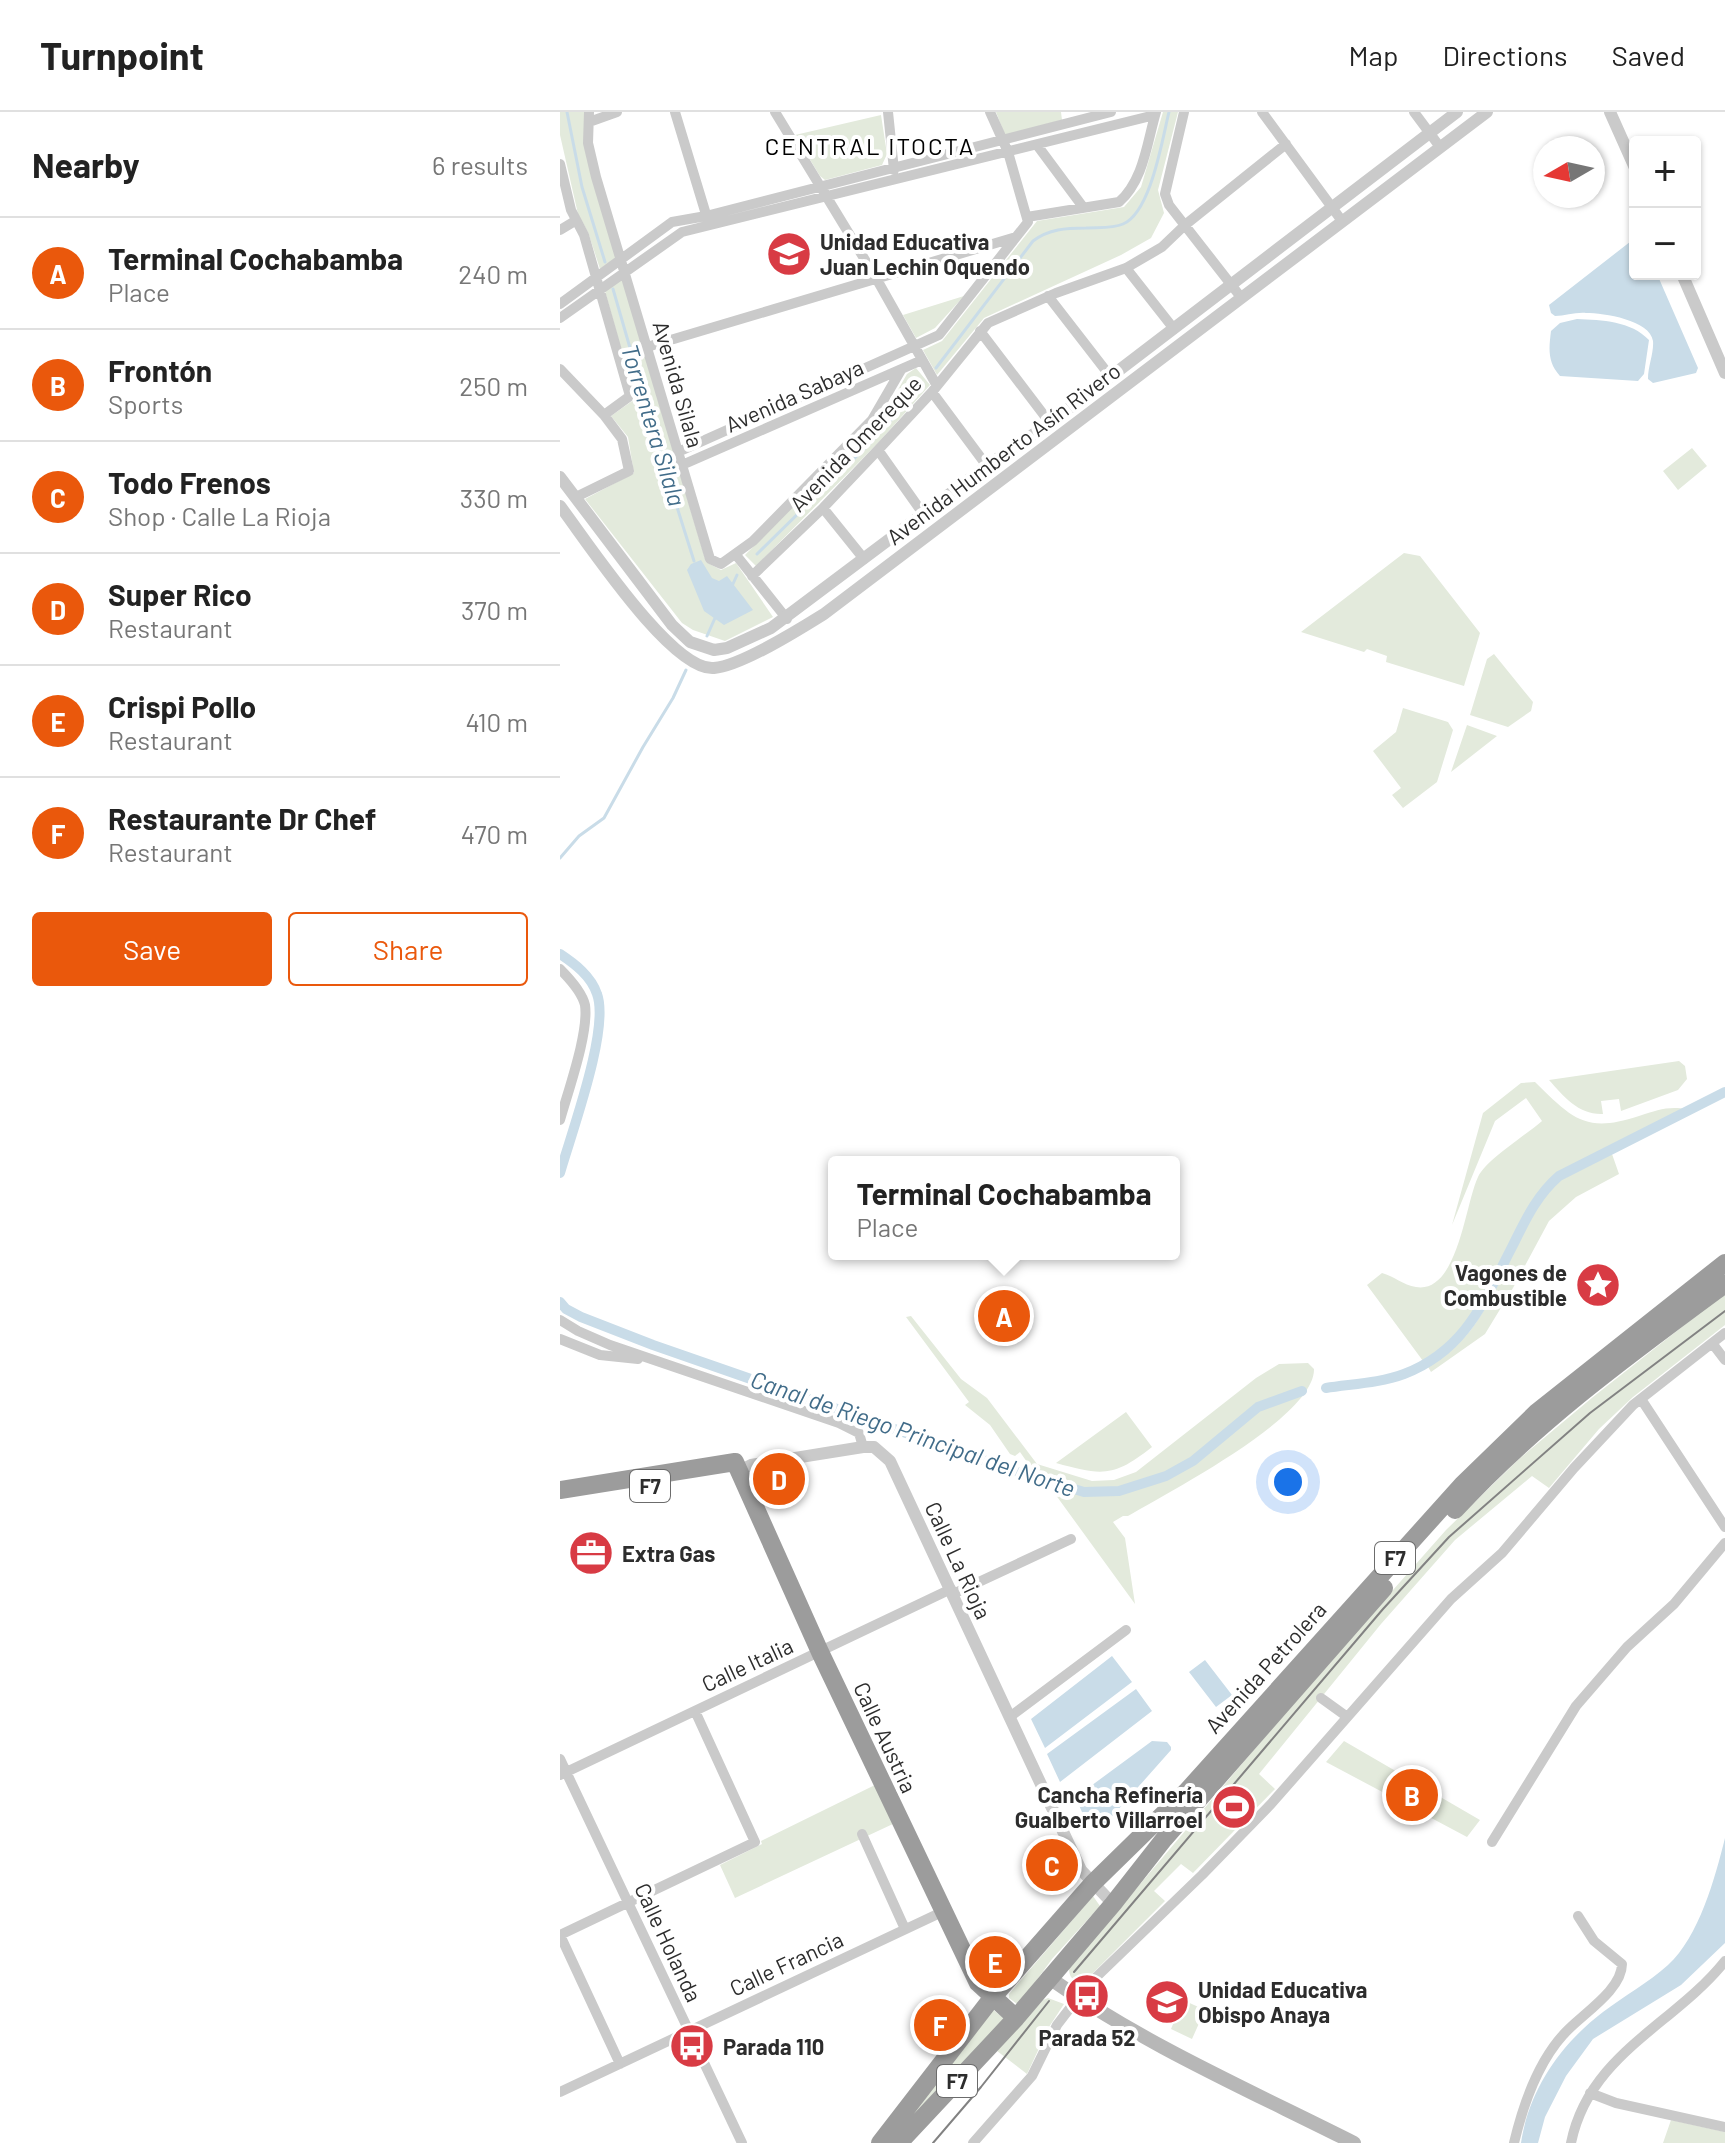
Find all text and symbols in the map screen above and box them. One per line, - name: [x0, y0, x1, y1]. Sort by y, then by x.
- text: Turnpoint: [40, 32, 204, 78]
- text: Map: [1349, 38, 1398, 72]
- text: Directions: [1442, 38, 1568, 72]
- text: Saved: [1612, 38, 1685, 72]
- district label: CENTRAL ITOCTA: [765, 131, 975, 160]
- north arrow: [1533, 136, 1605, 208]
- map controls: [1629, 136, 1701, 280]
- button: +: [1629, 136, 1701, 208]
- text: Nearby: [32, 144, 140, 185]
- text: 6 results: [432, 149, 528, 180]
- button: −: [1629, 208, 1701, 280]
- place label: Unidad Educativa Juan Lechin Oquendo: [820, 228, 1030, 279]
- school or university icon: Unidad Educativa Juan Lechin Oquendo: [765, 230, 813, 278]
- text: Terminal Cochabamba: [108, 240, 403, 276]
- text: A: [49, 258, 67, 289]
- text: 240 m: [458, 258, 528, 289]
- text: Place: [108, 276, 170, 307]
- street label: Avenida Silala: [648, 318, 710, 450]
- water label: Torrentera Silala: [616, 341, 692, 509]
- text: Frontón: [108, 352, 212, 388]
- street label: Avenida Sabaya: [721, 353, 867, 437]
- street label: Avenida Humberto Asín Rivero: [881, 357, 1125, 549]
- text: B: [50, 370, 66, 401]
- text: 250 m: [459, 370, 528, 401]
- street label: Avenida Omereque: [784, 370, 926, 516]
- text: Sports: [108, 388, 183, 419]
- text: Todo Frenos: [108, 464, 271, 500]
- text: C: [50, 482, 66, 513]
- text: 330 m: [460, 482, 528, 513]
- text: Shop · Calle La Rioja: [108, 500, 331, 531]
- text: Super Rico: [108, 576, 252, 612]
- text: D: [50, 594, 66, 625]
- text: 370 m: [461, 594, 528, 625]
- text: Restaurant: [108, 612, 233, 643]
- text: Crispi Pollo: [108, 688, 256, 724]
- text: E: [50, 706, 66, 737]
- text: 410 m: [466, 706, 528, 737]
- text: Restaurant: [108, 724, 233, 755]
- text: Restaurante Dr Chef: [108, 800, 376, 836]
- text: F: [51, 818, 65, 849]
- text: 470 m: [461, 818, 528, 849]
- text: Restaurant: [108, 836, 233, 867]
- button: Save: [32, 912, 272, 986]
- button: Share: [288, 912, 528, 986]
- popup: [828, 1156, 1180, 1260]
- text: Terminal Cochabamba: [856, 1175, 1152, 1211]
- text: Place: [856, 1211, 918, 1242]
- place label: Vagones de Combustible: [1444, 1259, 1567, 1310]
- place icon: Vagones de Combustible: [1574, 1261, 1622, 1309]
- pin: A: [978, 1286, 1030, 1346]
- water label: Canal de Riego Principal del Norte: [747, 1364, 1079, 1502]
- pin: D: [753, 1449, 805, 1509]
- your location: [1268, 1462, 1308, 1502]
- road number: F7: [630, 1470, 670, 1502]
- street label: Calle La Rioja: [920, 1497, 998, 1623]
- office icon: Extra Gas: [567, 1529, 615, 1577]
- place label: Extra Gas: [622, 1540, 715, 1566]
- road number: F7: [1375, 1542, 1415, 1574]
- street label: Avenida Petrolera: [1199, 1596, 1331, 1738]
- street label: Calle Italia: [697, 1632, 797, 1696]
- street label: Calle Austria: [849, 1677, 923, 1797]
- pin: B: [1386, 1765, 1438, 1825]
- place label: Cancha Refinería Gualberto Villarroel: [1015, 1781, 1203, 1832]
- sports icon: Cancha Refinería Gualberto Villarroel: [1210, 1783, 1258, 1831]
- pin: C: [1026, 1835, 1078, 1895]
- street label: Calle Holanda: [630, 1878, 708, 2006]
- street label: Calle Francia: [725, 1925, 847, 2001]
- pin: E: [969, 1932, 1021, 1992]
- bus stop icon: Parada 52: [1063, 1972, 1111, 2020]
- place label: Unidad Educativa Obispo Anaya: [1198, 1976, 1367, 2027]
- school or university icon: Unidad Educativa Obispo Anaya: [1143, 1978, 1191, 2026]
- pin: F: [914, 1995, 966, 2055]
- bus stop icon: Parada 110: [668, 2022, 716, 2070]
- place label: Parada 52: [1038, 2024, 1136, 2050]
- place label: Parada 110: [723, 2033, 824, 2059]
- road number: F7: [937, 2065, 977, 2097]

